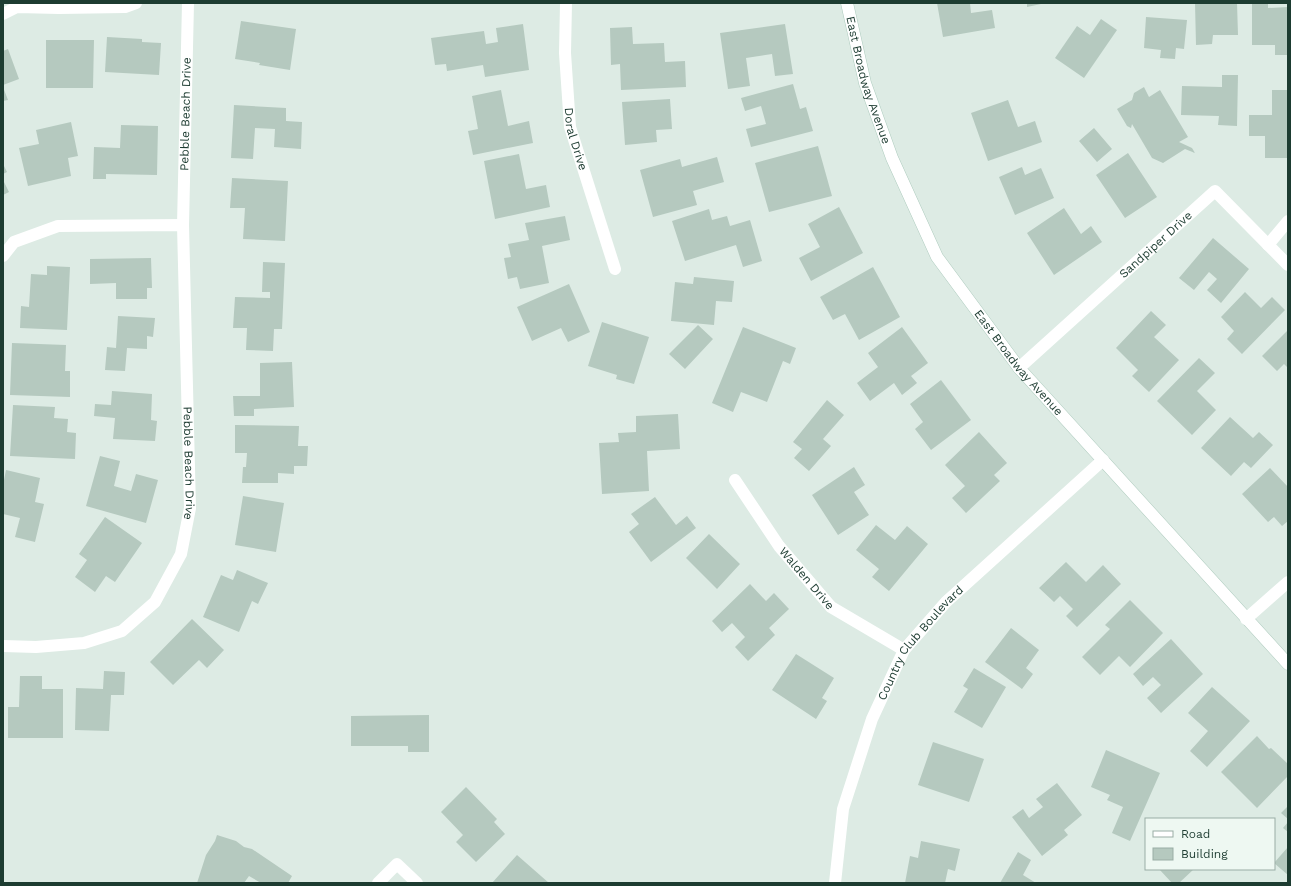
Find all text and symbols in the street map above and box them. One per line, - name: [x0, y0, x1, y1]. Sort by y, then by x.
- street label: East Broadway Avenue: [843, 15, 893, 146]
- street label: Pebble Beach Drive: [177, 57, 194, 171]
- street label: Doral Drive: [562, 107, 590, 172]
- street label: Sandpiper Drive: [1116, 208, 1195, 281]
- street label: East Broadway Avenue: [971, 307, 1066, 418]
- street label: Pebble Beach Drive: [180, 406, 197, 521]
- street label: Walden Drive: [776, 544, 837, 613]
- street label: Country Club Boulevard: [875, 583, 966, 702]
- legend: [1145, 818, 1275, 870]
- text: Road: [1181, 827, 1210, 841]
- text: Building: [1181, 847, 1228, 861]

